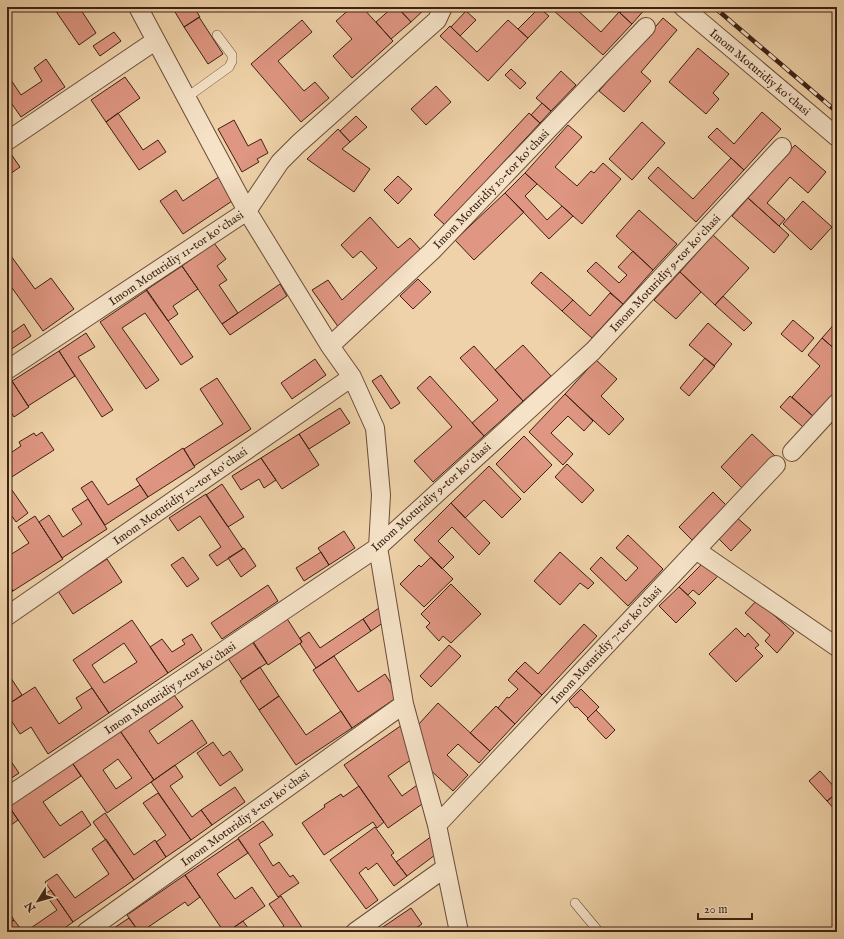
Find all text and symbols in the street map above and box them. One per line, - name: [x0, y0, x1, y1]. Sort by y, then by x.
- street label: Imom Moturidiy koʻchasi: [706, 26, 813, 119]
- street label: Imom Moturidiy 10-tor koʻchasi: [430, 126, 553, 252]
- street label: Imom Moturidiy 11-tor koʻchasi: [106, 208, 247, 309]
- street label: Imom Moturidiy 9-tor koʻchasi: [607, 211, 724, 335]
- street label: Imom Moturidiy 9-tor koʻchasi: [368, 440, 494, 555]
- street label: Imom Moturidiy 10-tor koʻchasi: [110, 444, 250, 549]
- street label: Imom Moturidiy 7-tor koʻchasi: [548, 583, 665, 708]
- street label: Imom Moturidiy 9-tor koʻchasi: [102, 639, 239, 738]
- street label: Imom Moturidiy 8-tor koʻchasi: [178, 767, 312, 870]
- north arrow: [18, 881, 58, 921]
- scale bar: [698, 895, 752, 921]
- text: N: [22, 898, 40, 915]
- text: 20 m: [704, 902, 727, 917]

